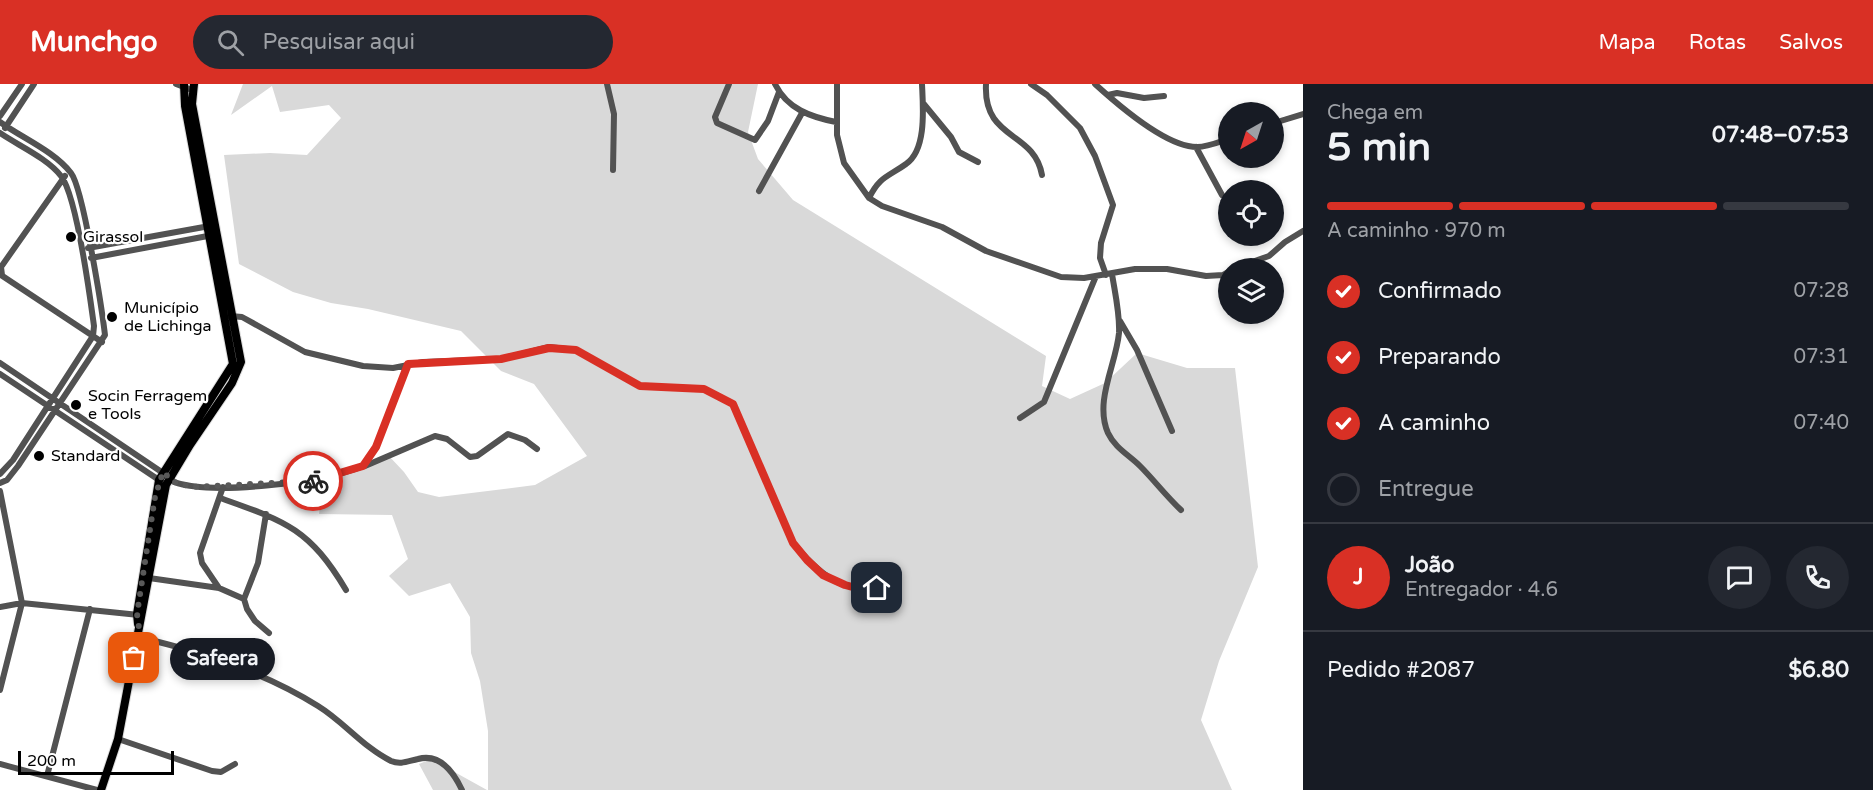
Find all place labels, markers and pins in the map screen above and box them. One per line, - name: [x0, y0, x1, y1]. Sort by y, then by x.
- place label: Girassol: [83, 227, 143, 247]
- marker: Girassol: [64, 230, 78, 244]
- place label: Município de Lichinga: [124, 298, 212, 336]
- marker: Município de Lichinga: [105, 310, 119, 324]
- place label: Socin Ferragem e Tools: [88, 386, 207, 424]
- marker: Socin Ferragem e Tools: [69, 398, 83, 412]
- place label: Standard: [51, 446, 120, 466]
- marker: Standard: [32, 449, 46, 463]
- pin: [851, 562, 902, 613]
- pin: [108, 632, 159, 683]
- callout: Safeera: [170, 637, 275, 679]

